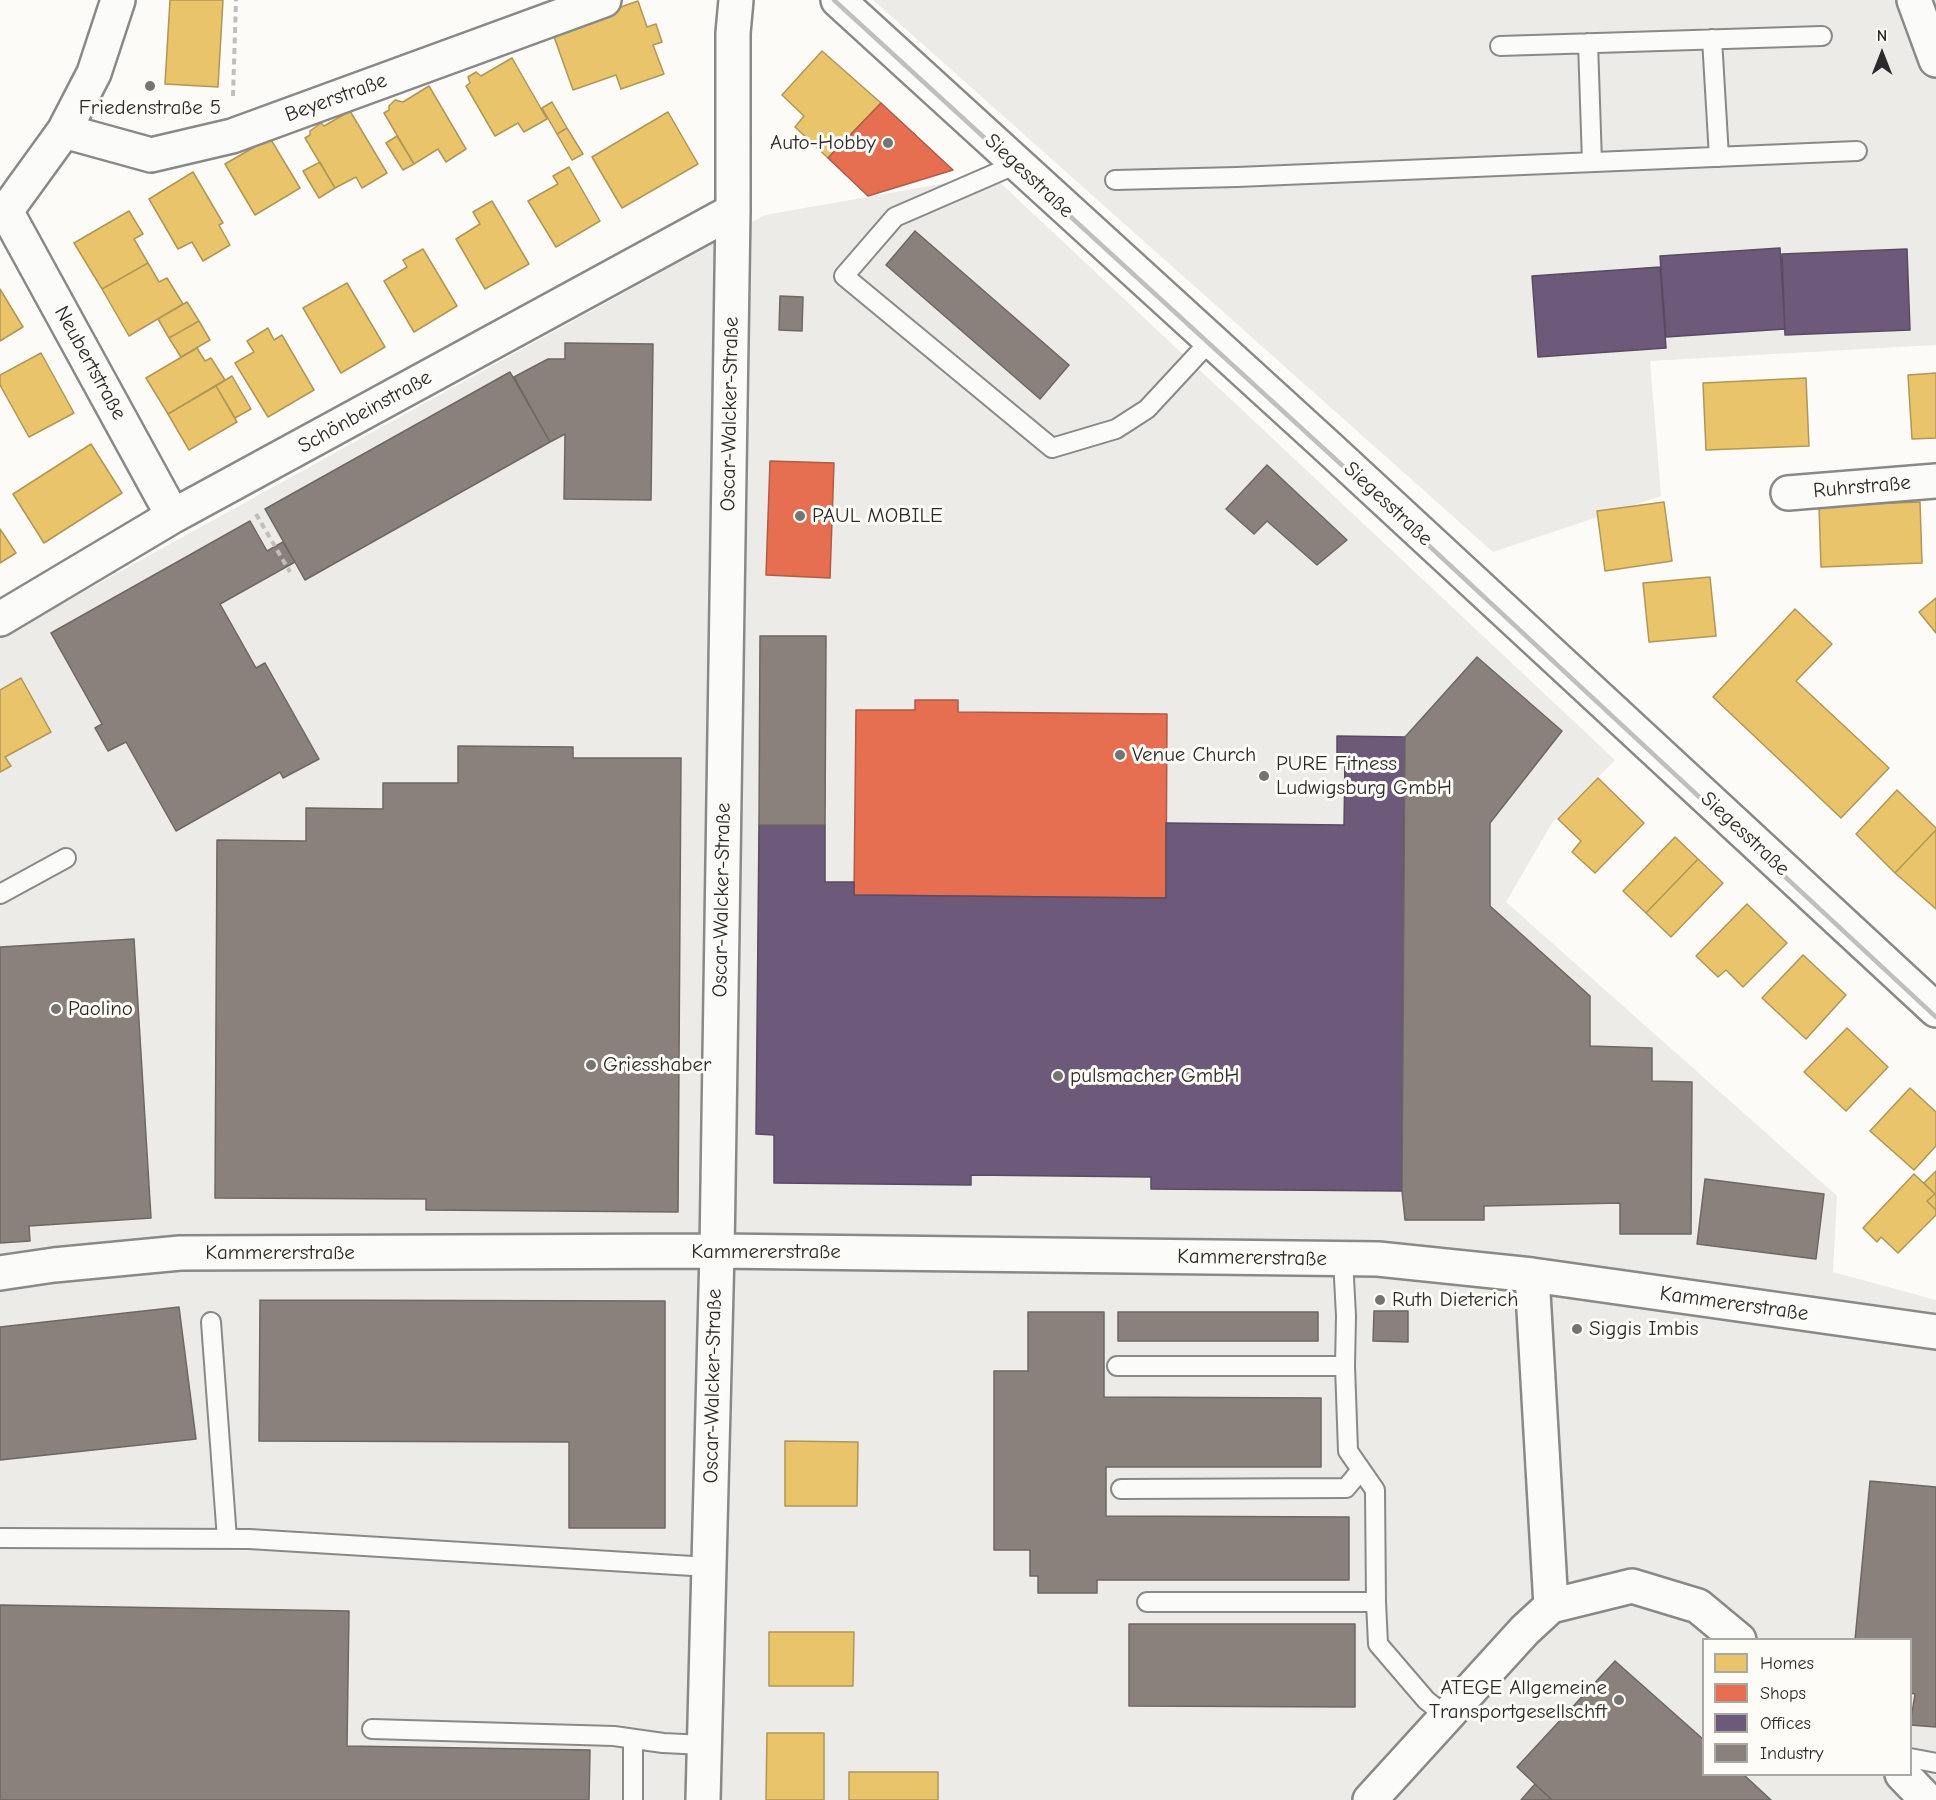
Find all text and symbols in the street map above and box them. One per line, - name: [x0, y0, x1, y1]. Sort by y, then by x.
- north arrow: [1852, 24, 1912, 84]
- text: N: [1877, 27, 1887, 45]
- street label: Beyerstraße: [282, 68, 390, 128]
- marker: Friedenstraße 5: [143, 79, 157, 93]
- place label: Friedenstraße 5: [79, 95, 221, 121]
- street label: Siegesstraße: [979, 128, 1079, 224]
- place label: Auto-Hobby: [770, 130, 876, 156]
- marker: Auto-Hobby: [881, 136, 895, 150]
- street label: Neubertstraße: [48, 302, 132, 424]
- street label: Oscar-Walcker-Straße: [716, 316, 744, 512]
- street label: Schönbeinstraße: [294, 365, 436, 459]
- street label: Siegesstraße: [1338, 456, 1438, 552]
- street label: Ruhrstraße: [1812, 470, 1912, 504]
- place label: PAUL MOBILE: [812, 503, 943, 529]
- marker: PAUL MOBILE: [793, 509, 807, 523]
- place label: Venue Church: [1132, 742, 1256, 768]
- marker: Venue Church: [1113, 748, 1127, 762]
- place label: PURE Fitness Ludwigsburg GmbH: [1276, 751, 1452, 801]
- marker: PURE Fitness Ludwigsburg GmbH: [1257, 769, 1271, 783]
- street label: Siegesstraße: [1695, 786, 1795, 882]
- street label: Oscar-Walcker-Straße: [708, 802, 736, 998]
- place label: Paolino: [68, 996, 133, 1022]
- marker: Paolino: [49, 1002, 63, 1016]
- place label: Griesshaber: [603, 1052, 711, 1078]
- marker: Griesshaber: [584, 1058, 598, 1072]
- place label: pulsmacher GmbH: [1070, 1063, 1239, 1089]
- marker: pulsmacher GmbH: [1051, 1069, 1065, 1083]
- street label: Kammererstraße: [691, 1239, 841, 1265]
- street label: Kammererstraße: [205, 1240, 355, 1266]
- street label: Kammererstraße: [1177, 1244, 1327, 1272]
- street label: Kammererstraße: [1658, 1281, 1810, 1327]
- place label: Ruth Dieterich: [1392, 1287, 1518, 1313]
- street label: Oscar-Walcker-Straße: [699, 1288, 727, 1484]
- marker: Ruth Dieterich: [1373, 1293, 1387, 1307]
- place label: Siggis Imbis: [1589, 1316, 1698, 1342]
- marker: Siggis Imbis: [1570, 1322, 1584, 1336]
- legend: [1702, 1638, 1912, 1776]
- text: Homes: [1760, 1653, 1814, 1674]
- place label: ATEGE Allgemeine Transportgesellschft: [1429, 1675, 1607, 1725]
- text: Shops: [1760, 1683, 1806, 1704]
- marker: ATEGE Allgemeine Transportgesellschft: [1612, 1693, 1626, 1707]
- text: Offices: [1760, 1713, 1811, 1734]
- text: Industry: [1760, 1743, 1824, 1764]

